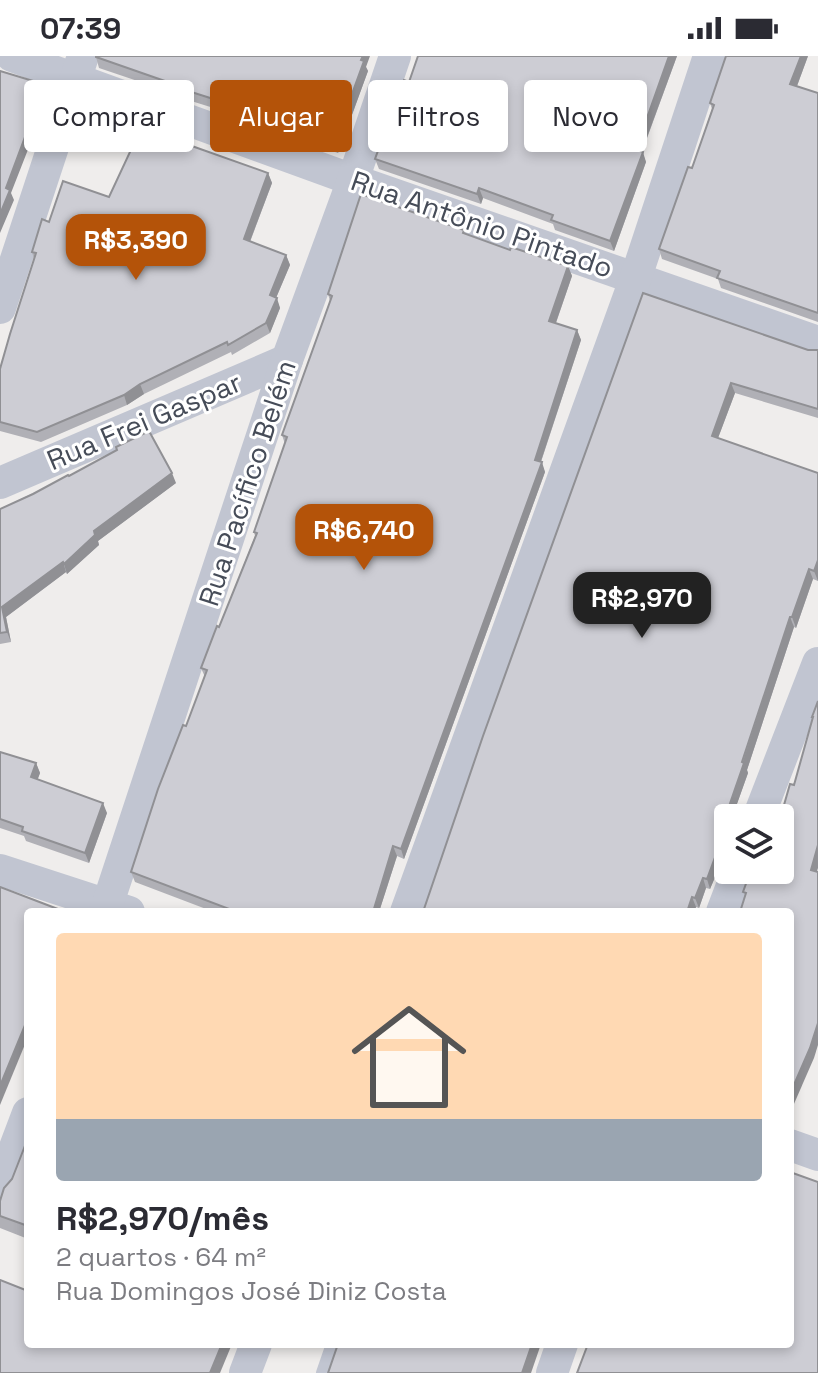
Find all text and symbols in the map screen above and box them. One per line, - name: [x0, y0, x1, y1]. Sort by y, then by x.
- text: 07:39: [40, 9, 121, 48]
- chip: Comprar: [24, 80, 194, 152]
- chip: Alugar: [210, 80, 352, 152]
- chip: Filtros: [368, 80, 508, 152]
- chip: Novo: [524, 80, 647, 152]
- street label: Rua Antônio Pintado: [346, 162, 618, 286]
- pin: R$3,390: [62, 214, 210, 282]
- text: R$3,390: [84, 223, 188, 257]
- street label: Rua Pacífico Belém: [190, 356, 304, 610]
- street label: Rua Frei Gaspar: [41, 364, 247, 478]
- pin: R$6,740: [290, 504, 438, 572]
- text: R$6,740: [313, 513, 415, 547]
- pin: R$2,970: [568, 572, 716, 640]
- text: R$2,970: [591, 581, 693, 615]
- map controls: [714, 804, 794, 884]
- button: layers: [714, 804, 794, 884]
- icon: home: [337, 985, 481, 1129]
- text: R$2,970/mês: [56, 1197, 269, 1240]
- text: 2 quartos · 64 m²: [56, 1240, 266, 1274]
- text: Rua Domingos José Diniz Costa: [56, 1274, 447, 1308]

